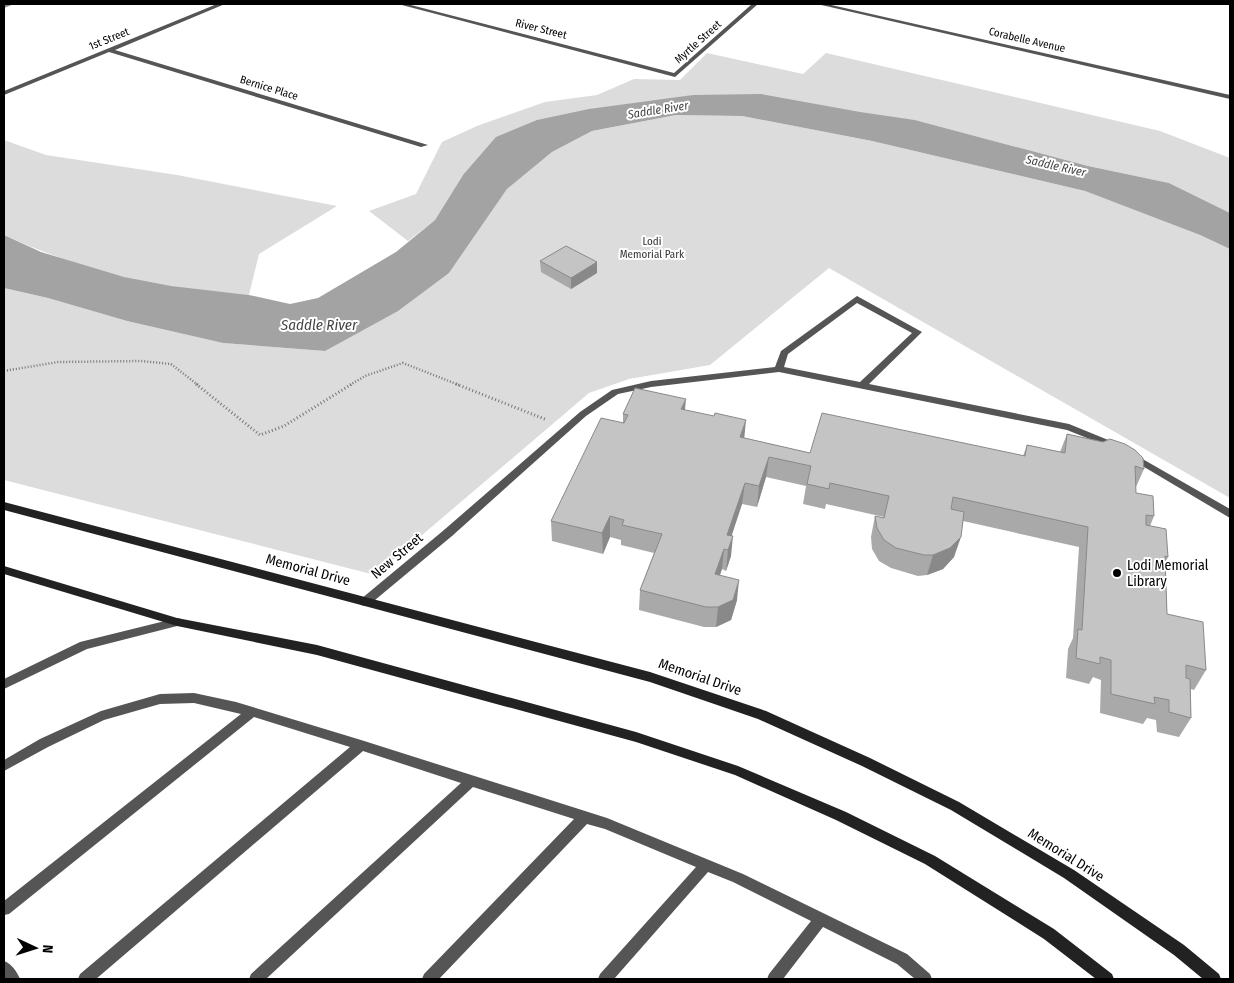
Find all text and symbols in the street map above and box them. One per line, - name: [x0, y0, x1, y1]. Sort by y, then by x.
- street label: River Street: [514, 16, 568, 42]
- street label: Myrtle Street: [672, 18, 724, 66]
- street label: 1st Street: [87, 25, 131, 53]
- street label: Corabelle Avenue: [987, 25, 1067, 55]
- street label: Bernice Place: [238, 73, 300, 103]
- water label: Saddle River: [626, 98, 690, 122]
- water label: Saddle River: [1024, 152, 1088, 180]
- park label: Lodi Memorial Park: [620, 235, 685, 261]
- water label: Saddle River: [280, 316, 358, 334]
- street label: New Street: [368, 529, 427, 583]
- street label: Memorial Drive: [264, 551, 352, 589]
- place label: Lodi Memorial Library: [1127, 557, 1209, 590]
- marker: Lodi Memorial Library: [1111, 567, 1123, 579]
- street label: Memorial Drive: [656, 655, 744, 699]
- street label: Memorial Drive: [1025, 825, 1107, 885]
- north arrow: [10, 923, 60, 973]
- text: N: [39, 944, 56, 954]

